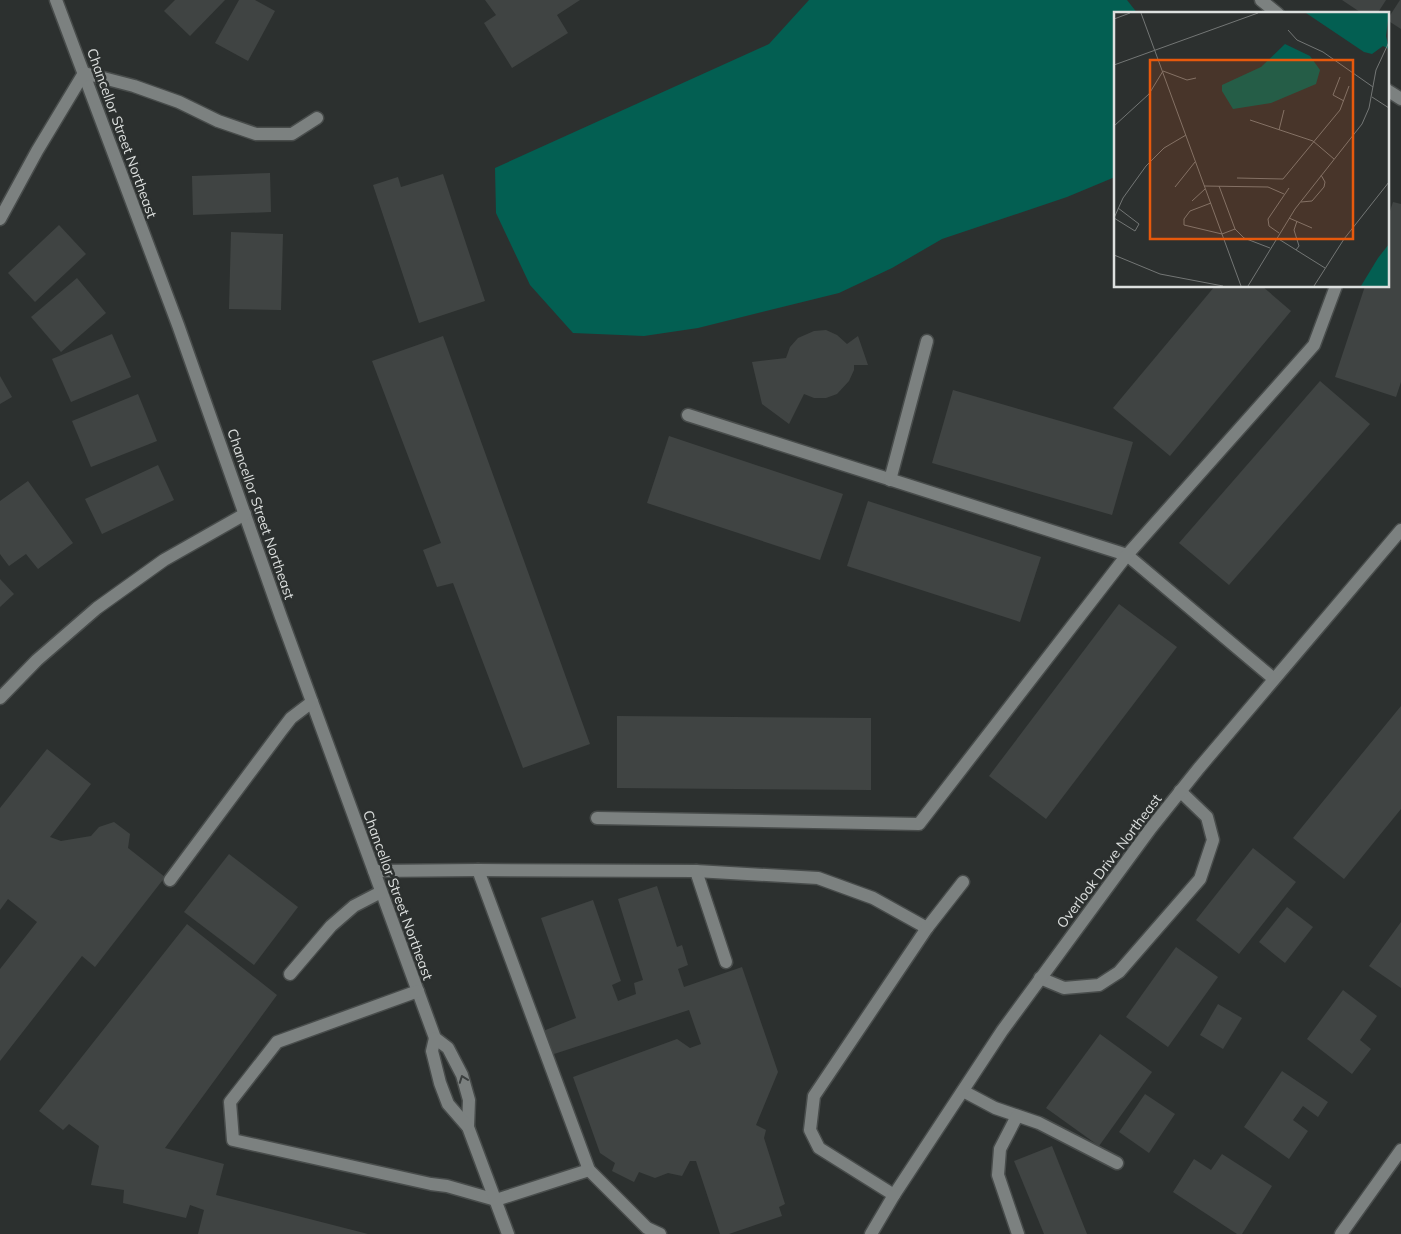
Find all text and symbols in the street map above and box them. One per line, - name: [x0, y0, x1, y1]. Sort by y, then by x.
- inset map: [1114, 12, 1388, 288]
- street label: Chancellor Street Northeast: [83, 46, 161, 220]
- street label: Chancellor Street Northeast: [223, 426, 299, 602]
- street label: Overlook Drive Northeast: [1053, 790, 1165, 932]
- street label: Chancellor Street Northeast: [359, 808, 437, 982]
- one-way arrow: [459, 1075, 469, 1084]

